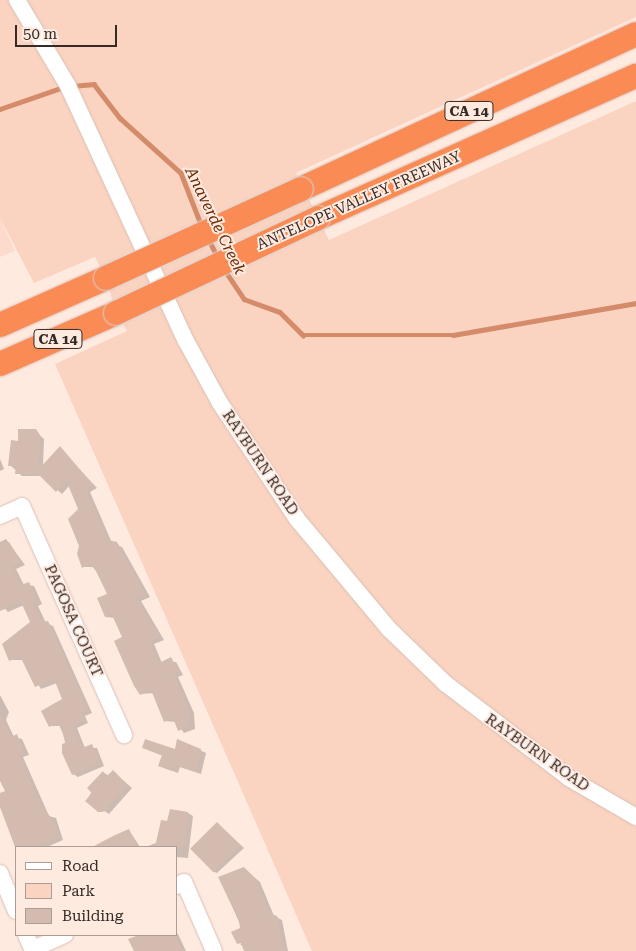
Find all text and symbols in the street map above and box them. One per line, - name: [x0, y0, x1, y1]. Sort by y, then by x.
- scale bar: [18, 15, 120, 47]
- text: 50 m: [23, 25, 57, 43]
- road number: CA 14: [444, 100, 494, 122]
- street label: ANTELOPE VALLEY FREEWAY: [254, 148, 464, 254]
- water label: Anaverde Creek: [181, 164, 249, 278]
- road number: CA 14: [33, 328, 83, 350]
- street label: RAYBURN ROAD: [218, 407, 302, 519]
- street label: PAGOSA COURT: [40, 562, 106, 680]
- street label: RAYBURN ROAD: [482, 710, 592, 796]
- legend: [15, 846, 178, 936]
- text: Road: [62, 857, 99, 875]
- text: Park: [62, 882, 95, 900]
- text: Building: [62, 907, 123, 925]

